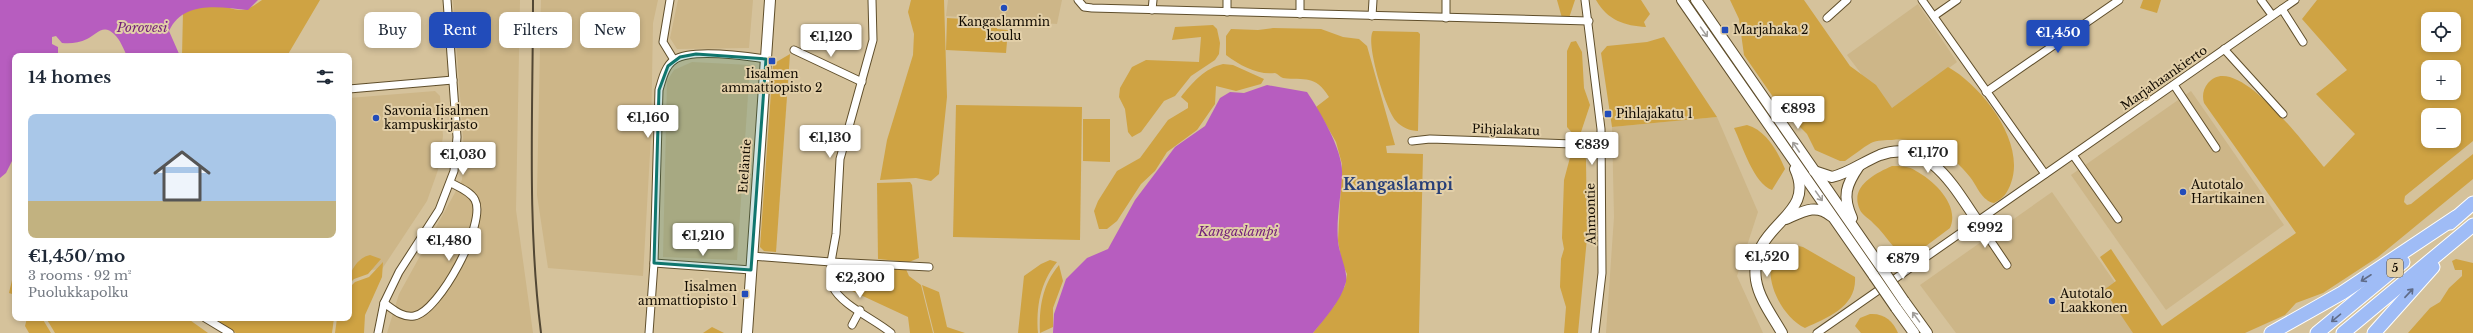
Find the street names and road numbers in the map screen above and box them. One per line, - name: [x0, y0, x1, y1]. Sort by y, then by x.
- street label: Marjahaankierto: [2118, 42, 2210, 113]
- street label: Pihjalakatu: [1472, 121, 1540, 138]
- street label: Eteläntie: [735, 138, 754, 194]
- street label: Ahmontie: [1582, 183, 1599, 246]
- road number: 5: [2387, 259, 2403, 277]

